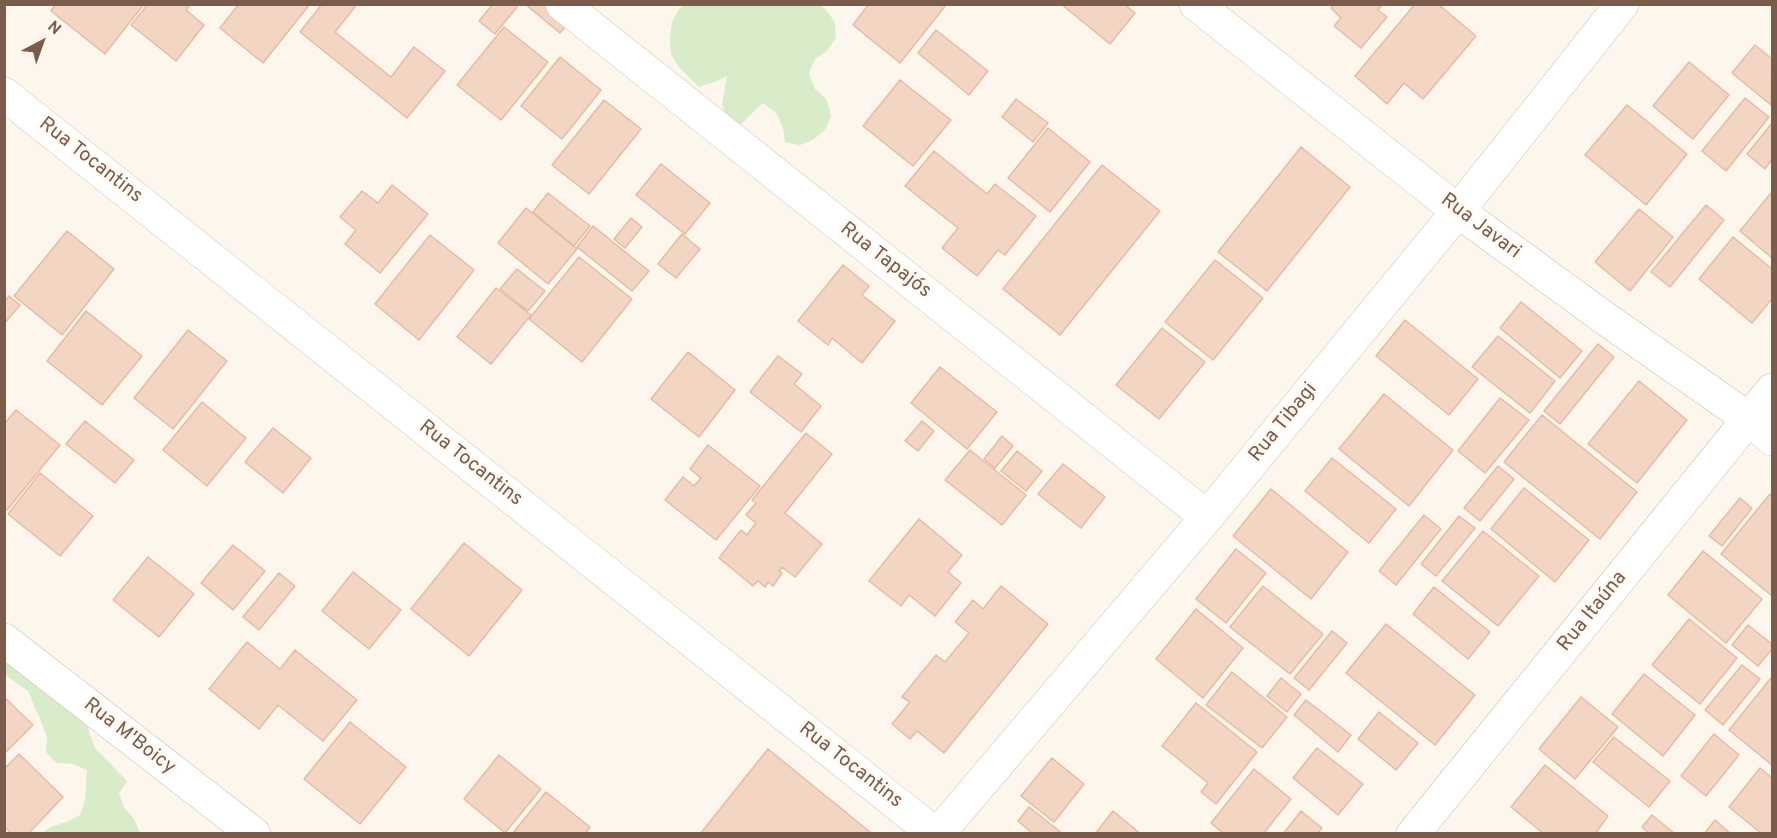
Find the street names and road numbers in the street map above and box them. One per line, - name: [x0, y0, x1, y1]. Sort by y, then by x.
- street label: Rua Tocantins: [33, 113, 147, 209]
- street label: Rua Javari: [1435, 189, 1525, 265]
- street label: Rua Tapajós: [835, 218, 935, 304]
- street label: Rua Tibagi: [1245, 379, 1323, 467]
- street label: Rua Tocantins: [413, 416, 527, 512]
- street label: Rua Itaúna: [1553, 567, 1633, 657]
- street label: Rua M'Boicy: [78, 694, 180, 780]
- street label: Rua Tocantins: [793, 718, 907, 814]

